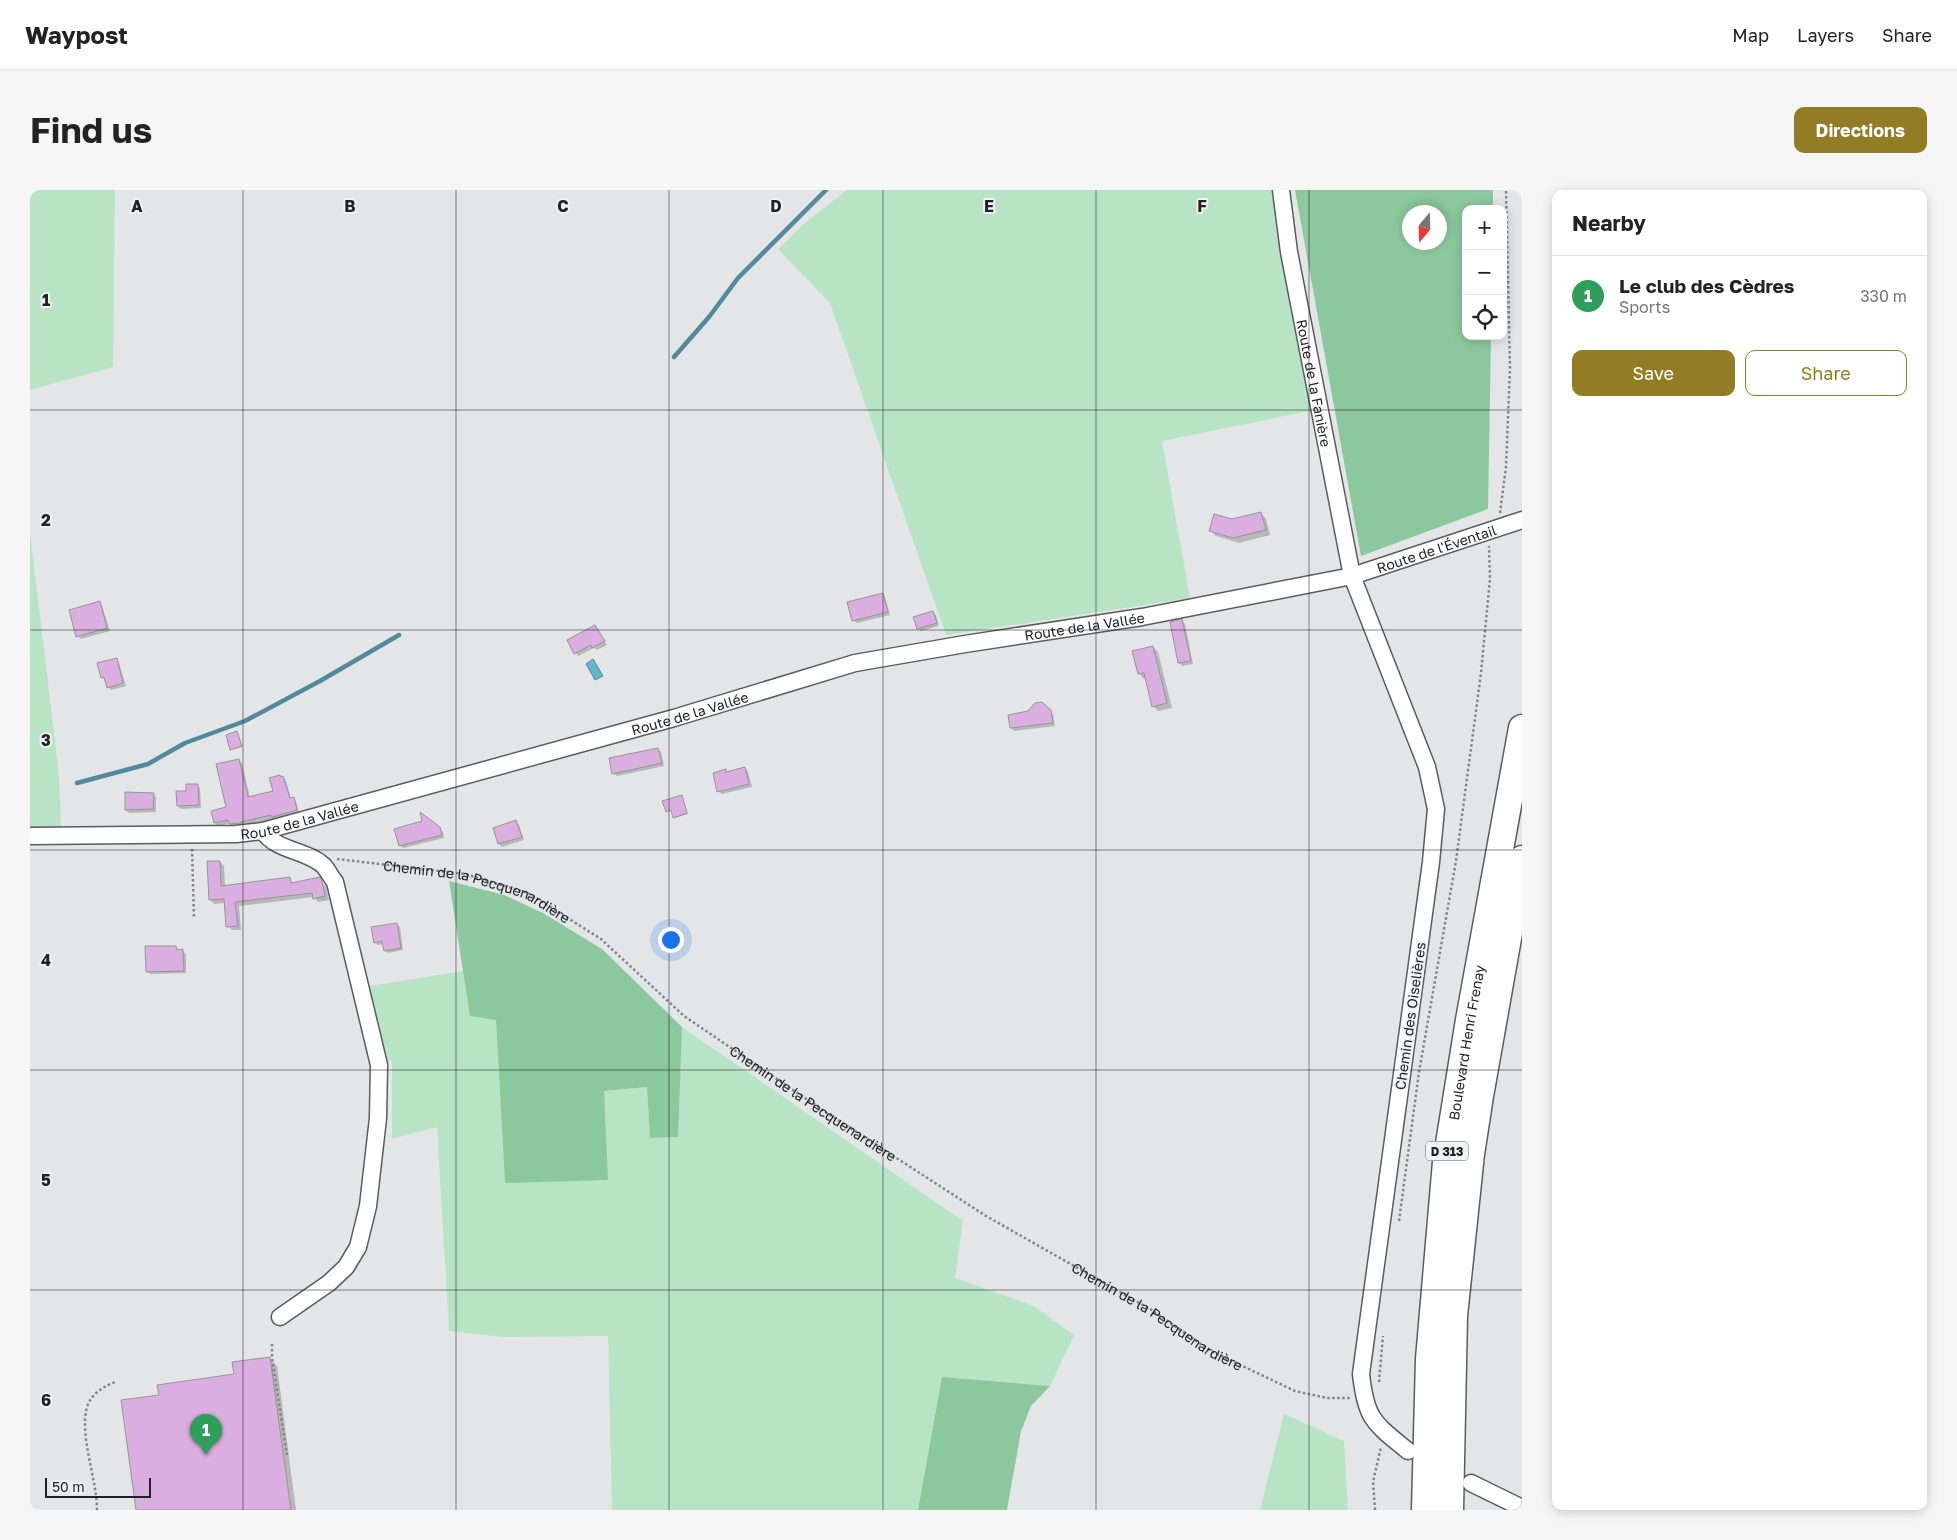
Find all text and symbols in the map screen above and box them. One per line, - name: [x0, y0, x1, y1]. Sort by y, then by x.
- text: Waypost: [25, 20, 128, 49]
- text: Map: [1732, 24, 1769, 46]
- text: Layers: [1797, 24, 1854, 46]
- text: Share: [1882, 24, 1932, 46]
- button: Directions: [1794, 107, 1927, 153]
- text: Find us: [30, 109, 152, 151]
- text: A: [131, 196, 143, 216]
- text: B: [344, 196, 356, 216]
- text: C: [557, 196, 569, 216]
- text: D: [770, 196, 782, 216]
- text: E: [984, 196, 994, 216]
- text: F: [1197, 196, 1207, 216]
- north arrow: [1402, 205, 1447, 250]
- map controls: [1462, 205, 1507, 340]
- button: +: [1462, 205, 1507, 250]
- text: Nearby: [1572, 210, 1646, 236]
- button: −: [1462, 250, 1507, 295]
- text: Le club des Cèdres: [1619, 274, 1794, 297]
- text: 1: [1584, 286, 1592, 306]
- text: 330 m: [1860, 286, 1907, 306]
- text: 1: [42, 290, 50, 310]
- button: locate: [1462, 295, 1507, 340]
- text: Sports: [1619, 297, 1670, 317]
- street label: Route de la Fanière: [1294, 318, 1335, 448]
- button: Save: [1572, 350, 1735, 396]
- button: Share: [1745, 350, 1907, 396]
- text: 2: [41, 510, 51, 530]
- street label: Route de l'Éventail: [1374, 521, 1498, 576]
- street label: Route de la Vallée: [1023, 608, 1146, 643]
- street label: Route de la Vallée: [629, 687, 750, 738]
- text: 3: [41, 730, 51, 750]
- street label: Route de la Vallée: [239, 797, 360, 842]
- street label: Chemin de la Pecquenardière: [382, 856, 574, 926]
- your location: [658, 927, 684, 953]
- street label: Chemin des Oiselières: [1391, 941, 1429, 1091]
- text: 4: [41, 950, 51, 970]
- street label: Boulevard Henri Frenay: [1444, 963, 1487, 1121]
- street label: Chemin de la Pecquenardière: [727, 1041, 900, 1164]
- road number: D 313: [1426, 1141, 1468, 1160]
- text: 5: [41, 1170, 51, 1190]
- street label: Chemin de la Pecquenardière: [1069, 1258, 1246, 1373]
- text: 6: [41, 1390, 51, 1410]
- pin: 1: [190, 1414, 222, 1455]
- scale bar: [45, 1475, 151, 1498]
- text: 50 m: [52, 1478, 85, 1495]

